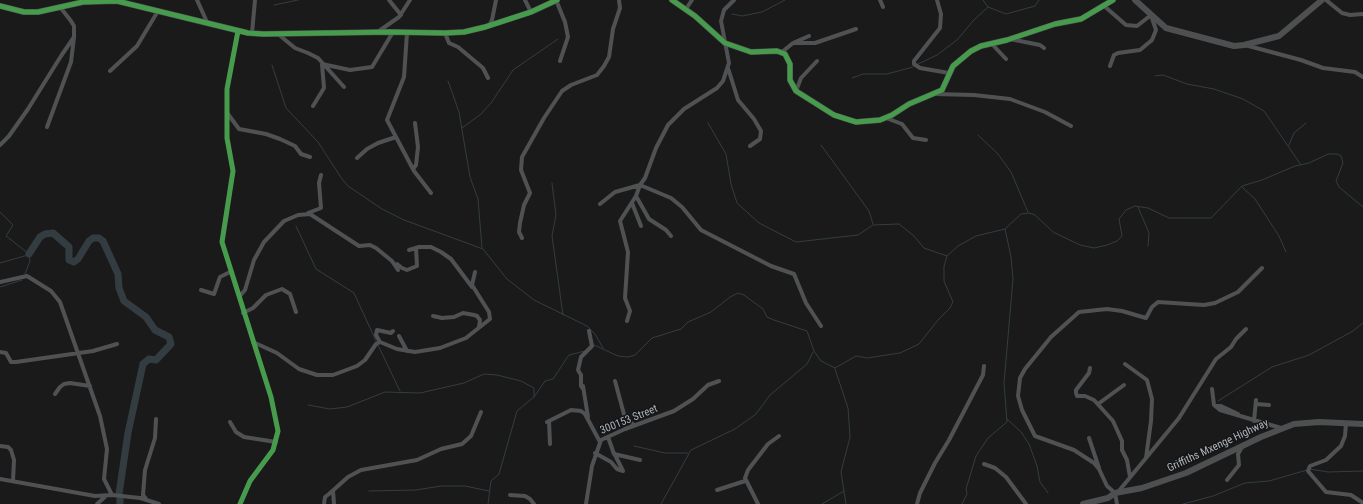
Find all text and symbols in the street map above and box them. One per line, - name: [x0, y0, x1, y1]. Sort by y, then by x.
- street label: 300153 Street: [598, 402, 660, 438]
- street label: Griffiths Mxenge Highway: [1165, 417, 1271, 475]

